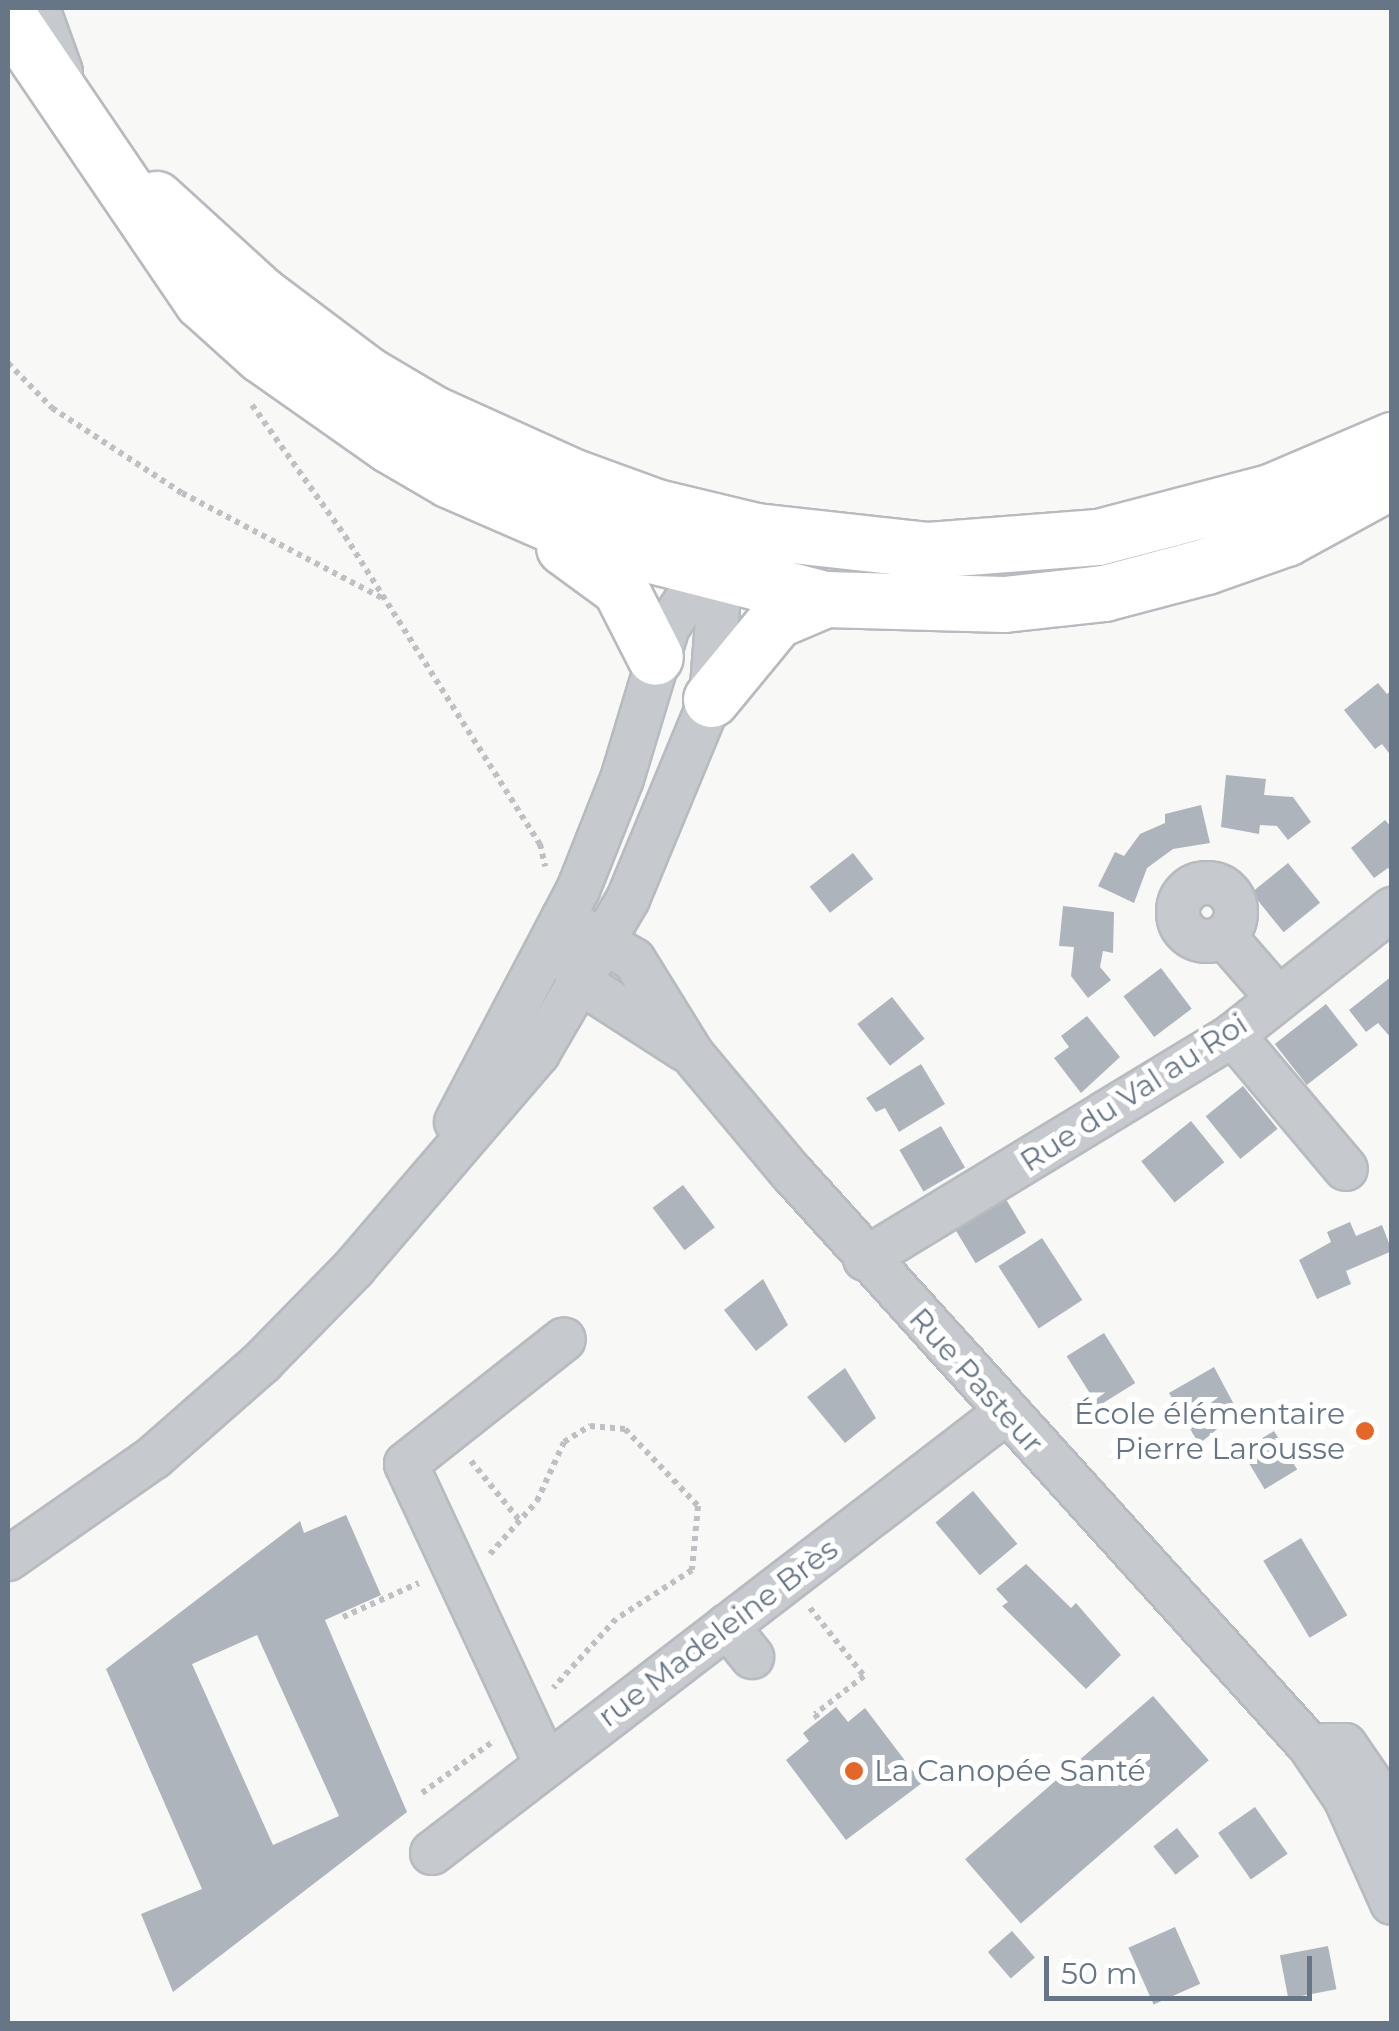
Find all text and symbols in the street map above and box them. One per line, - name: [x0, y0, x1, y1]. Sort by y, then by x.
- street label: Rue du Val au Roi: [1014, 1006, 1254, 1180]
- street label: Rue Pasteur: [901, 1301, 1051, 1461]
- place label: École élémentaire Pierre Larousse: [1074, 1396, 1345, 1466]
- marker: École élémentaire Pierre Larousse: [1354, 1420, 1376, 1442]
- street label: rue Madeleine Brès: [591, 1531, 845, 1735]
- place label: La Canopée Santé: [874, 1753, 1146, 1789]
- marker: La Canopée Santé: [843, 1760, 865, 1782]
- scale bar: [1049, 1936, 1316, 1998]
- text: 50 m: [1061, 1955, 1138, 1992]

